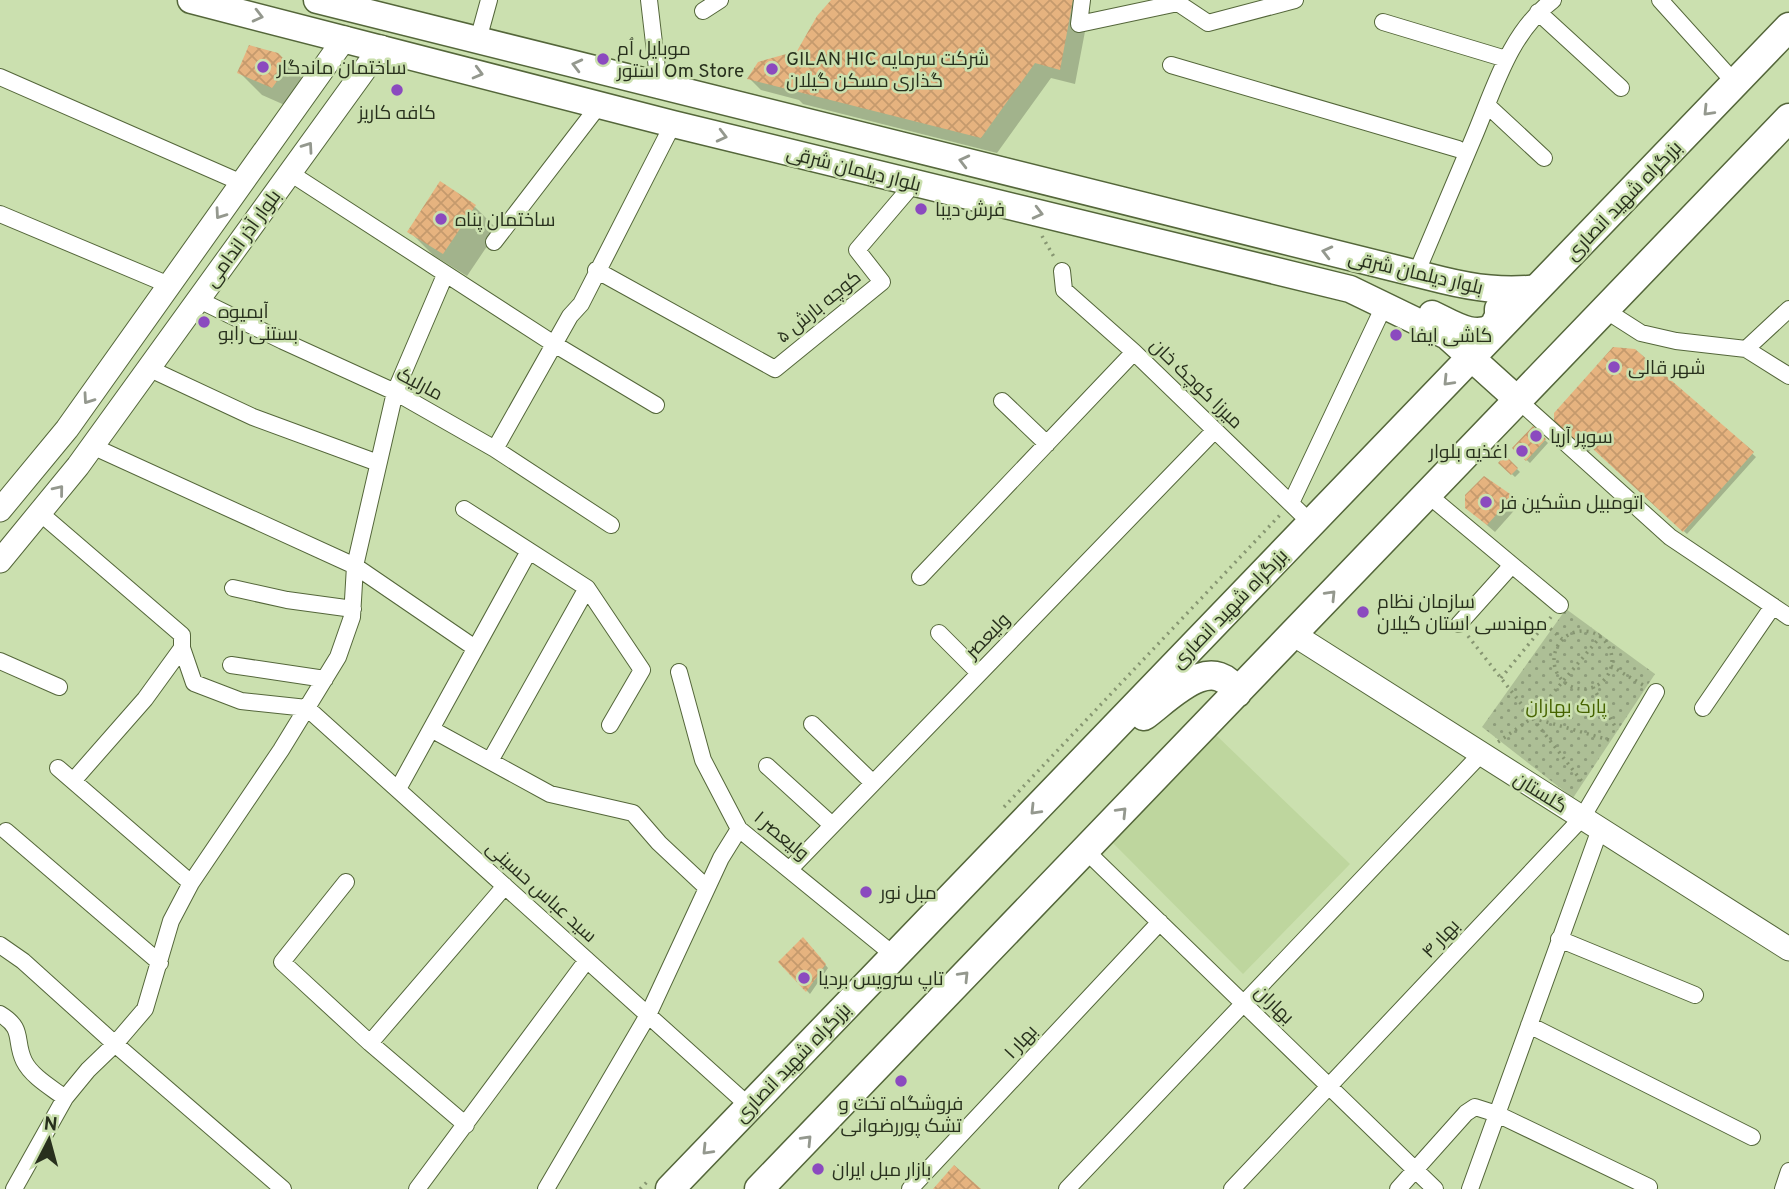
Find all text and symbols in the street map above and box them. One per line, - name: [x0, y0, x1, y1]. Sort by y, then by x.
- one-way arrow: [252, 8, 264, 22]
- place label: موبایل اُم استور Om Store: [616, 37, 744, 84]
- place label: GILAN HIC شرکت سرمایه گذاری مسکن گیلان: [786, 48, 989, 94]
- marker: موبایل اُم استور Om Store: [595, 51, 611, 67]
- place label: ساختمان ماندگار: [276, 57, 406, 81]
- marker: ساختمان ماندگار: [255, 59, 271, 75]
- one-way arrow: [571, 59, 583, 73]
- marker: GILAN HIC شرکت سرمایه گذاری مسکن گیلان: [764, 61, 780, 77]
- one-way arrow: [472, 64, 484, 79]
- marker: کافه کاریز: [389, 82, 405, 98]
- place label: کافه کاریز: [357, 102, 436, 126]
- one-way arrow: [1703, 103, 1716, 116]
- one-way arrow: [716, 128, 728, 142]
- street label: بزرگراه شهید انصاری: [1561, 136, 1688, 266]
- one-way arrow: [300, 142, 312, 155]
- street label: بلوار دیلمان شرقی: [784, 142, 923, 198]
- one-way arrow: [958, 155, 970, 169]
- street label: بلوار آذر اندامی: [200, 186, 287, 293]
- place label: فرش دیبا: [935, 199, 1005, 223]
- marker: فرش دیبا: [913, 201, 929, 217]
- one-way arrow: [1032, 205, 1044, 219]
- one-way arrow: [216, 206, 228, 219]
- place label: ساختمان پناه: [455, 209, 555, 233]
- marker: ساختمان پناه: [433, 211, 449, 227]
- one-way arrow: [1321, 246, 1333, 260]
- street label: بلوار دیلمان شرقی: [1346, 247, 1485, 301]
- street label: کوچه بارش ۵: [772, 266, 867, 349]
- place label: آبمیوه بستنی رابو: [218, 301, 298, 347]
- marker: آبمیوه بستنی رابو: [196, 314, 212, 330]
- place label: کاشی ایفا: [1410, 325, 1492, 349]
- marker: کاشی ایفا: [1388, 327, 1404, 343]
- street label: میرزا کوچک خان: [1144, 334, 1247, 435]
- place label: شهر قالی: [1628, 357, 1706, 381]
- marker: شهر قالی: [1606, 359, 1622, 375]
- street label: مارلیک: [392, 363, 446, 407]
- one-way arrow: [1443, 373, 1456, 386]
- one-way arrow: [84, 391, 97, 404]
- place label: سوپر آریا: [1550, 426, 1613, 450]
- marker: سوپر آریا: [1528, 428, 1544, 444]
- place label: اغذیه بلوار: [1428, 441, 1508, 465]
- marker: اغذیه بلوار: [1514, 443, 1530, 459]
- one-way arrow: [50, 485, 63, 497]
- place label: اتومبیل مشکین فر: [1499, 492, 1644, 516]
- marker: اتومبیل مشکین فر: [1478, 494, 1494, 510]
- street label: بزرگراه شهید انصاری: [1167, 544, 1294, 674]
- one-way arrow: [1322, 590, 1335, 603]
- place label: سازمان نظام مهندسی استان گیلان: [1377, 591, 1547, 637]
- marker: سازمان نظام مهندسی استان گیلان: [1355, 604, 1371, 620]
- street label: ولیعصر: [960, 608, 1016, 665]
- park label: پارک بهاران: [1525, 696, 1607, 720]
- street label: گلستان: [1509, 768, 1571, 819]
- one-way arrow: [1031, 802, 1044, 815]
- street label: ولیعصر ۱: [748, 806, 813, 867]
- one-way arrow: [1114, 807, 1127, 820]
- street label: سید عباس حسینی: [480, 836, 601, 948]
- place label: مبل نور: [879, 882, 937, 906]
- marker: مبل نور: [858, 884, 874, 900]
- street label: بهار ۴: [1417, 915, 1466, 964]
- place label: تاپ سرویس بردیا: [818, 968, 943, 992]
- marker: تاپ سرویس بردیا: [796, 970, 812, 986]
- one-way arrow: [956, 971, 969, 984]
- street label: بهاران: [1249, 981, 1298, 1030]
- street label: بزرگراه شهید انصاری: [730, 998, 857, 1128]
- street label: بهار ۱: [1000, 1020, 1043, 1065]
- marker: فروشگاه تخت و تشک پوررضوانی: [893, 1073, 909, 1089]
- place label: فروشگاه تخت و تشک پوررضوانی: [839, 1093, 963, 1139]
- north arrow: [14, 1105, 84, 1175]
- text: N: [43, 1112, 59, 1138]
- one-way arrow: [798, 1135, 811, 1148]
- one-way arrow: [703, 1142, 716, 1155]
- place label: بازار مبل ایران: [832, 1159, 931, 1183]
- marker: بازار مبل ایران: [810, 1161, 826, 1177]

